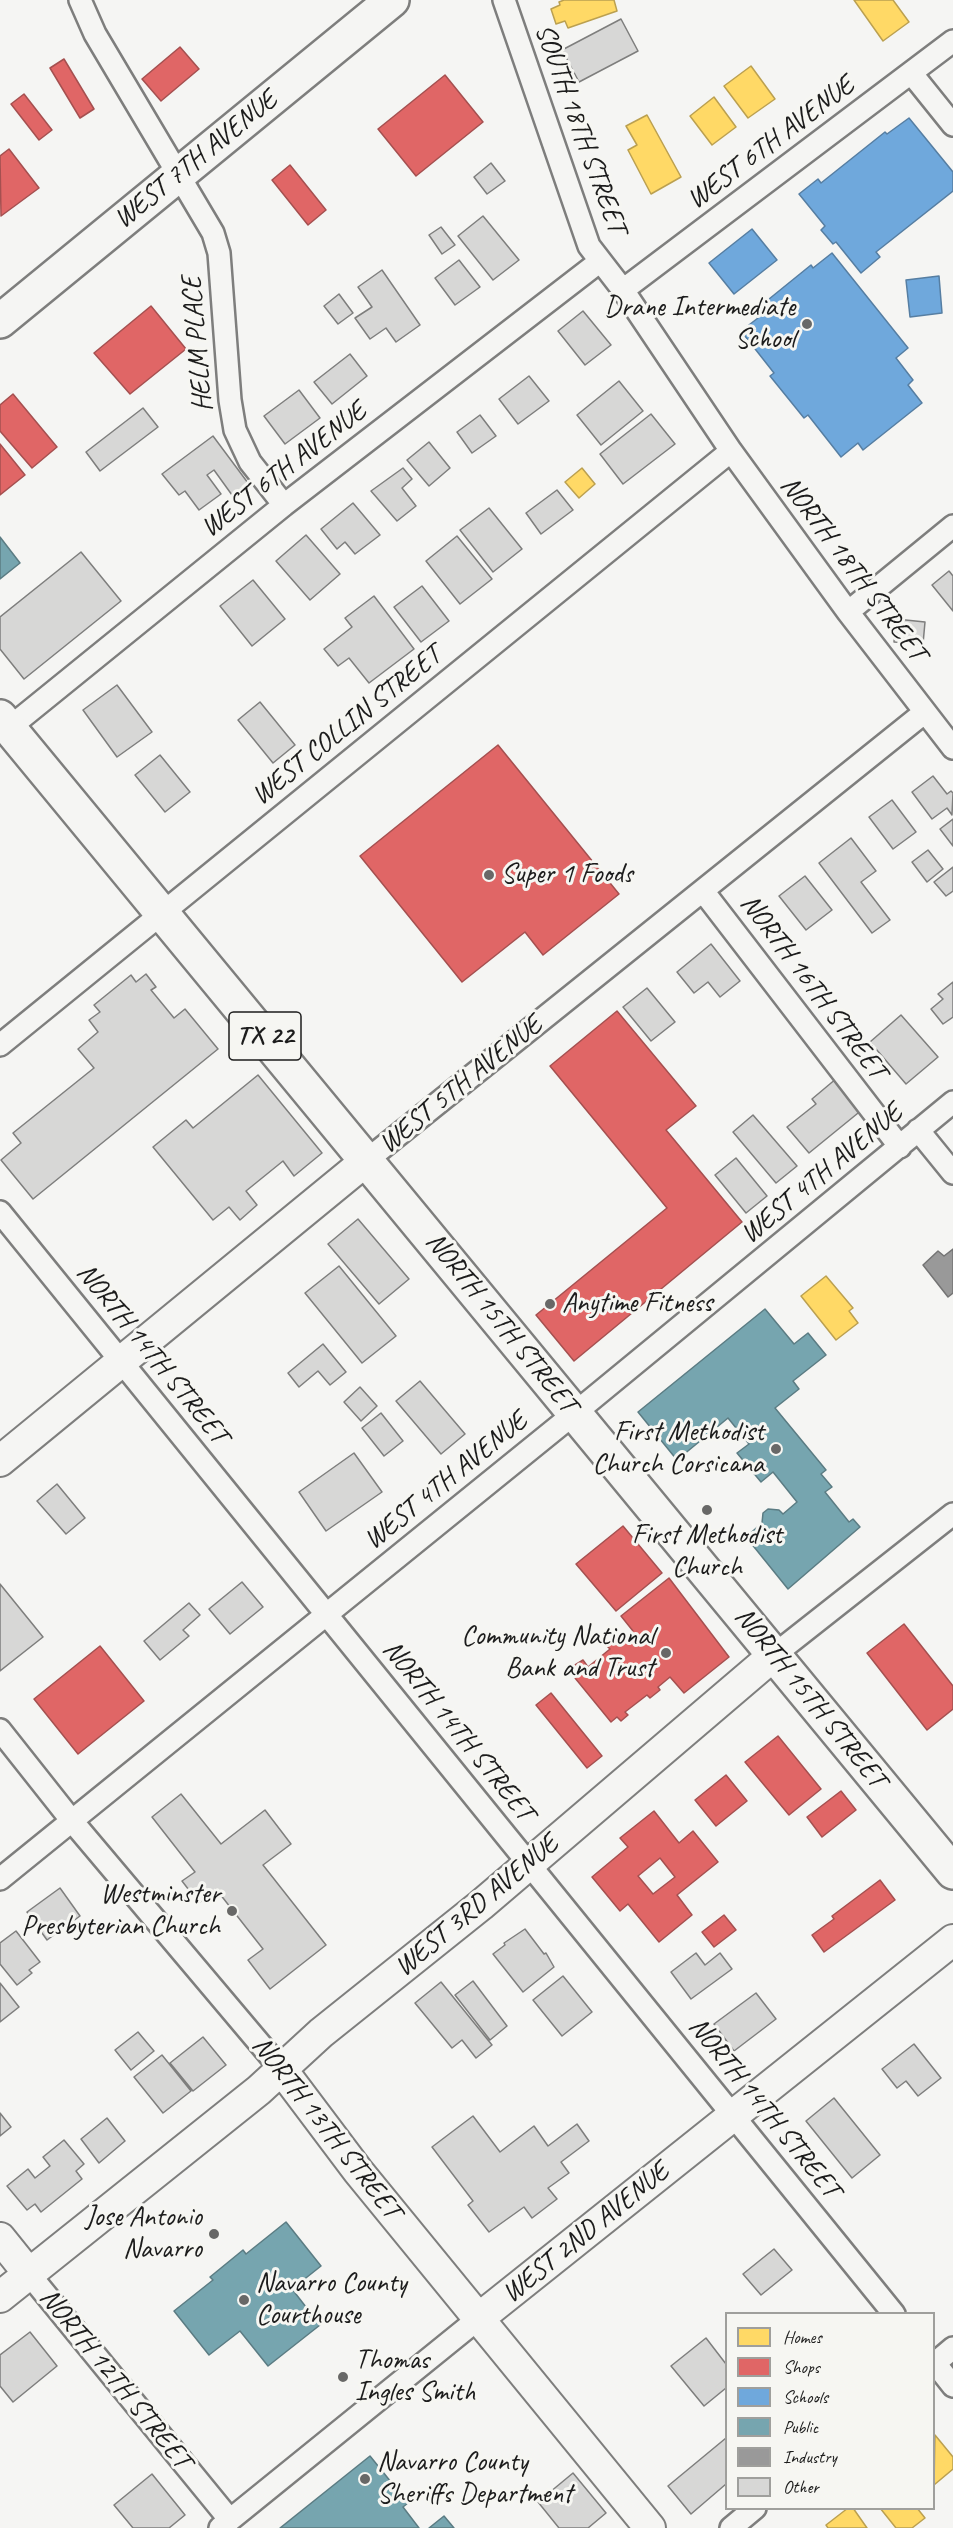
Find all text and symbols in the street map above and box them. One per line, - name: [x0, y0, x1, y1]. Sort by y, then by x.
- street label: SOUTH 18TH STREET: [527, 20, 633, 238]
- street label: WEST 6TH AVENUE: [681, 69, 861, 217]
- street label: WEST 7TH AVENUE: [107, 84, 285, 236]
- street label: HELM PLACE: [175, 275, 221, 413]
- place label: Drane Intermediate School: [604, 291, 795, 357]
- marker: Drane Intermediate School: [800, 317, 814, 331]
- street label: WEST 6TH AVENUE: [195, 395, 373, 545]
- street label: NORTH 18TH STREET: [773, 470, 933, 668]
- street label: WEST COLLIN STREET: [245, 639, 449, 813]
- place label: Super 1 Foods: [501, 858, 633, 892]
- marker: Super 1 Foods: [482, 868, 496, 882]
- street label: NORTH 16TH STREET: [733, 888, 893, 1086]
- street label: WEST 5TH AVENUE: [372, 1009, 550, 1161]
- road number: TX 22: [229, 1012, 301, 1060]
- street label: WEST 4TH AVENUE: [734, 1097, 910, 1251]
- street label: NORTH 15TH STREET: [418, 1226, 584, 1420]
- street label: NORTH 14TH STREET: [69, 1257, 235, 1451]
- place label: Anytime Fitness: [562, 1287, 712, 1321]
- marker: Anytime Fitness: [543, 1297, 557, 1311]
- street label: WEST 4TH AVENUE: [357, 1405, 535, 1557]
- place label: First Methodist Church Corsicana: [592, 1416, 764, 1482]
- marker: First Methodist Church Corsicana: [769, 1442, 783, 1456]
- marker: First Methodist Church: [700, 1503, 714, 1517]
- place label: First Methodist Church: [632, 1519, 782, 1585]
- street label: NORTH 15TH STREET: [727, 1601, 893, 1795]
- place label: Community National Bank and Trust: [461, 1620, 654, 1686]
- street label: NORTH 14TH STREET: [375, 1634, 541, 1828]
- marker: Community National Bank and Trust: [659, 1646, 673, 1660]
- street label: WEST 3RD AVENUE: [388, 1828, 566, 1984]
- place label: Westminster Presbyterian Church: [21, 1878, 220, 1944]
- marker: Westminster Presbyterian Church: [225, 1904, 239, 1918]
- street label: NORTH 14TH STREET: [681, 2011, 847, 2205]
- street label: NORTH 13TH STREET: [244, 2030, 408, 2226]
- street label: WEST 2ND AVENUE: [496, 2155, 676, 2311]
- place label: Jose Antonio Navarro: [85, 2201, 202, 2267]
- marker: Jose Antonio Navarro: [207, 2227, 221, 2241]
- place label: Navarro County Courthouse: [256, 2267, 407, 2333]
- street label: NORTH 12TH STREET: [32, 2282, 198, 2476]
- marker: Navarro County Courthouse: [237, 2293, 251, 2307]
- legend: [725, 2312, 935, 2510]
- text: Homes: [783, 2326, 822, 2348]
- place label: Thomas Ingles Smith: [355, 2344, 475, 2410]
- text: Shops: [783, 2356, 820, 2378]
- marker: Thomas Ingles Smith: [336, 2370, 350, 2384]
- text: Schools: [783, 2386, 828, 2408]
- text: Public: [783, 2416, 818, 2438]
- place label: Navarro County Sheriffs Department: [377, 2446, 572, 2512]
- text: Industry: [783, 2446, 837, 2468]
- marker: Navarro County Sheriffs Department: [358, 2472, 372, 2486]
- text: Other: [783, 2476, 819, 2498]

